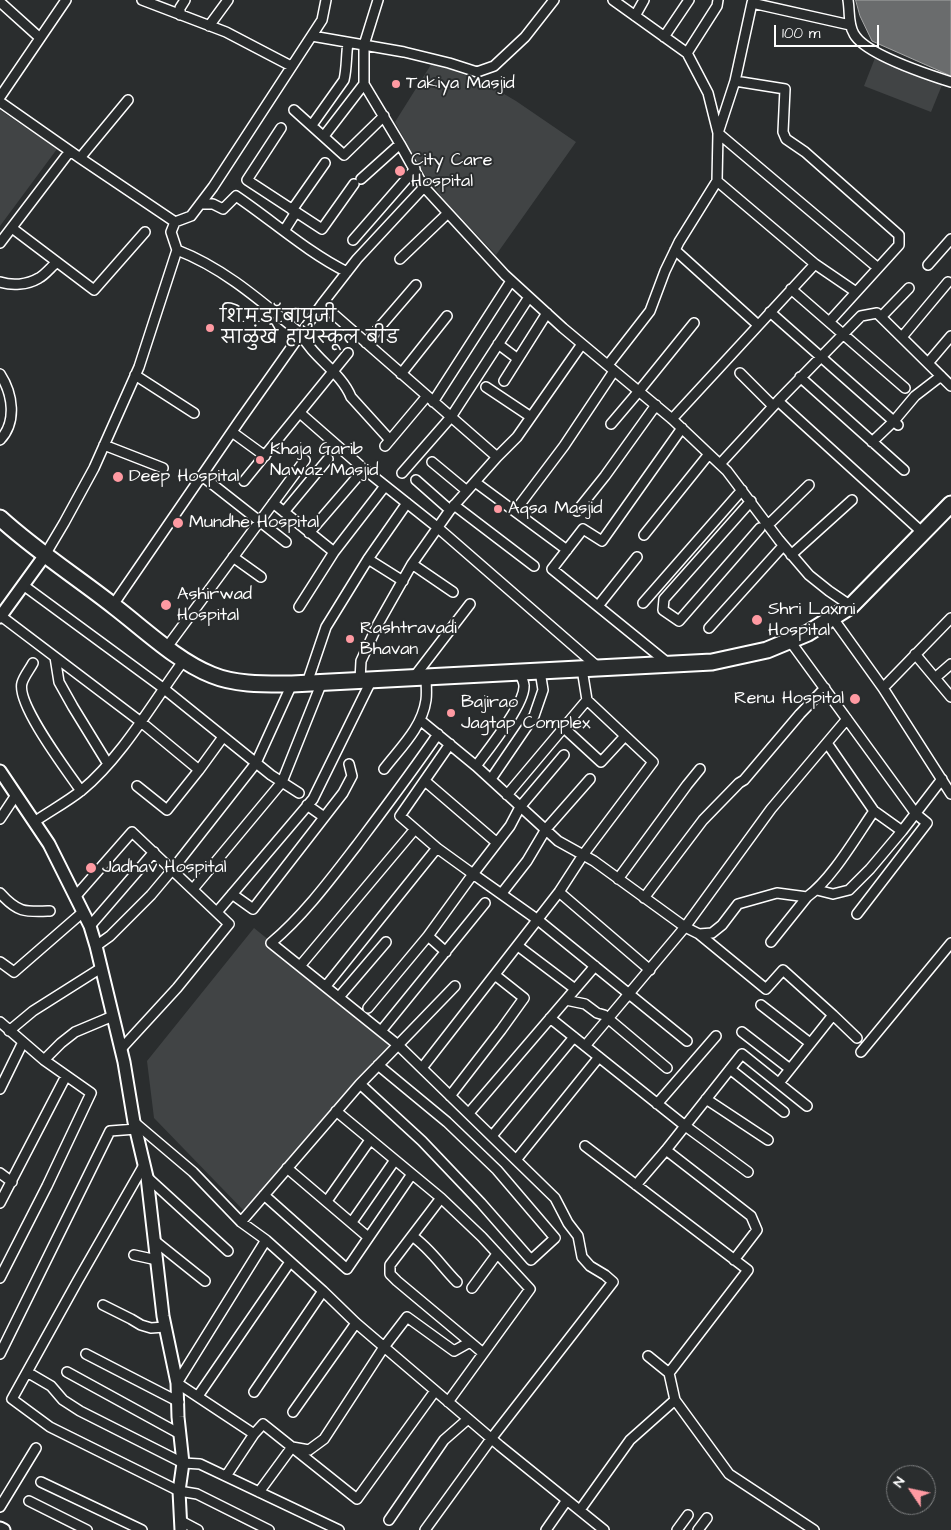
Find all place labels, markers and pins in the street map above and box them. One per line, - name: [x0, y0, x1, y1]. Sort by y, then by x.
- place label: Takiya Masjid: [406, 73, 515, 95]
- marker: Takiya Masjid: [390, 78, 402, 90]
- place label: City Care Hospital: [411, 150, 492, 192]
- marker: City Care Hospital: [393, 164, 407, 178]
- place label: शि.म.डॉ.बापुजी साळुंखे हायस्कूल बीड: [220, 307, 399, 350]
- marker: शि.म.डॉ.बापुजी साळुंखे हायस्कूल बीड: [204, 322, 216, 334]
- place label: Khaja Garib Nawaz Masjid: [270, 439, 379, 482]
- marker: Khaja Garib Nawaz Masjid: [254, 454, 266, 466]
- place label: Deep Hospital: [129, 466, 239, 488]
- marker: Deep Hospital: [111, 470, 125, 484]
- place label: Aqsa Masjid: [508, 498, 602, 520]
- marker: Aqsa Masjid: [492, 503, 504, 515]
- place label: Mundhe Hospital: [189, 512, 319, 534]
- marker: Mundhe Hospital: [171, 516, 185, 530]
- place label: Ashirwad Hospital: [177, 584, 252, 626]
- marker: Ashirwad Hospital: [159, 598, 173, 612]
- place label: Shri Laxmi Hospital: [768, 599, 855, 642]
- marker: Shri Laxmi Hospital: [750, 613, 764, 627]
- place label: Rashtravadi Bhavan: [360, 618, 457, 660]
- marker: Rashtravadi Bhavan: [344, 633, 356, 645]
- place label: Renu Hospital: [734, 688, 844, 710]
- place label: Bajirao Jagtap Complex: [461, 692, 591, 734]
- marker: Renu Hospital: [848, 692, 862, 706]
- marker: Bajirao Jagtap Complex: [445, 707, 457, 719]
- place label: Jadhav Hospital: [102, 857, 227, 879]
- marker: Jadhav Hospital: [84, 861, 98, 875]

